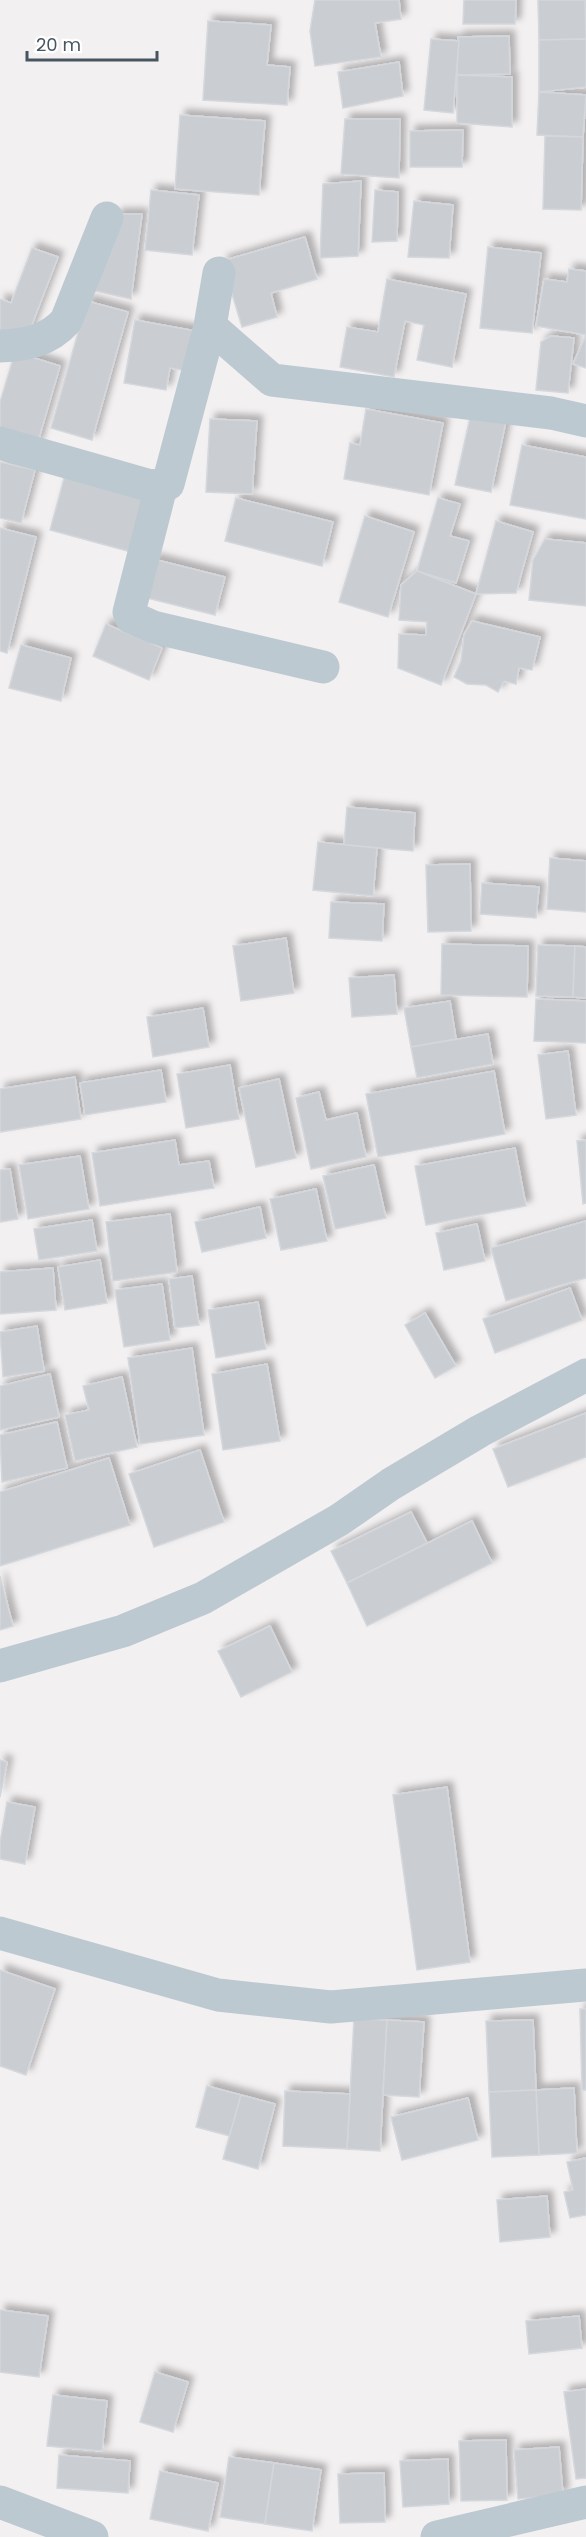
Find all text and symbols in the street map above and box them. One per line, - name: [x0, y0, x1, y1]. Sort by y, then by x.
- scale bar: [27, 24, 158, 62]
- text: 20 m: [36, 32, 81, 57]

